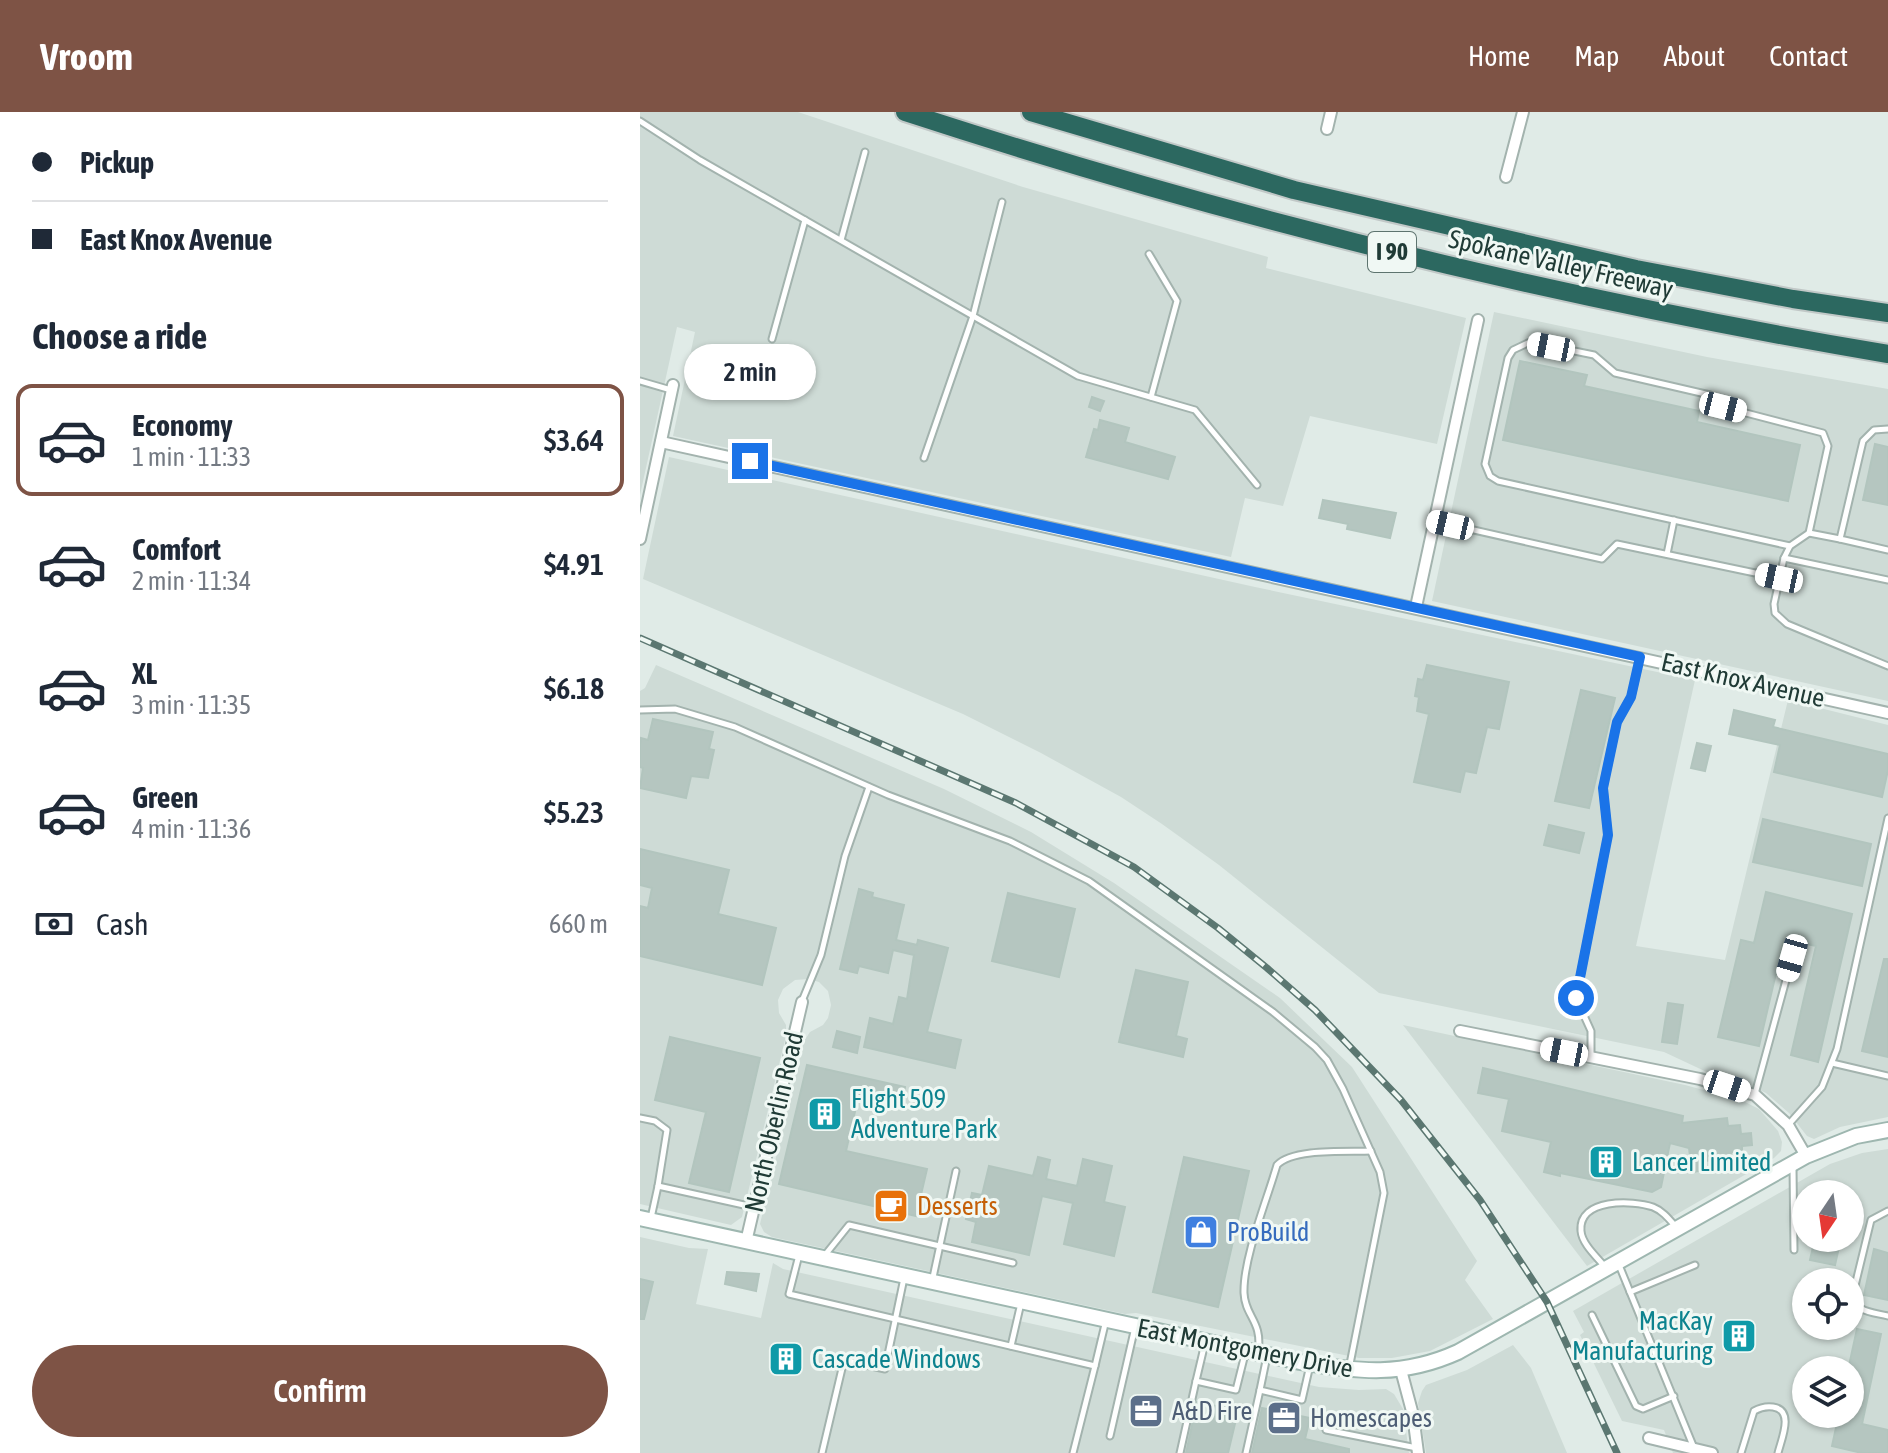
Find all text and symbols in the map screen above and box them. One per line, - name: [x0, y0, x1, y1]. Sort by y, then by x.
- text: Vroom: [40, 35, 133, 78]
- text: Home: [1468, 40, 1530, 72]
- text: Map: [1574, 40, 1619, 72]
- text: About: [1663, 40, 1725, 72]
- text: Contact: [1769, 40, 1848, 72]
- text: Pickup: [80, 145, 154, 179]
- text: East Knox Avenue: [80, 222, 272, 256]
- street label: Spokane Valley Freeway: [1446, 224, 1676, 304]
- road number: I 90: [1368, 232, 1416, 272]
- text: Choose a ride: [32, 315, 207, 357]
- car: [1525, 331, 1577, 363]
- callout: 2 min: [684, 345, 816, 401]
- text: 2 min: [723, 357, 777, 387]
- car: [1697, 390, 1749, 424]
- icon: car: [36, 404, 108, 476]
- text: Economy: [132, 408, 233, 442]
- text: $3.64: [544, 423, 604, 457]
- text: 1 min · 11:33: [132, 442, 251, 472]
- route end: [732, 443, 768, 479]
- car: [1424, 508, 1476, 542]
- icon: car: [36, 528, 108, 600]
- text: Comfort: [132, 532, 221, 566]
- text: $4.91: [544, 547, 604, 581]
- car: [1753, 561, 1805, 595]
- text: 2 min · 11:34: [132, 566, 251, 596]
- street label: East Knox Avenue: [1658, 647, 1828, 713]
- icon: car: [36, 652, 108, 724]
- text: XL: [132, 656, 157, 690]
- text: $6.18: [544, 671, 604, 705]
- text: 3 min · 11:35: [132, 690, 251, 720]
- icon: car: [36, 776, 108, 848]
- text: Green: [132, 780, 198, 814]
- text: $5.23: [544, 795, 604, 829]
- text: 4 min · 11:36: [132, 814, 251, 844]
- icon: cash: [32, 902, 76, 946]
- text: Cash: [96, 907, 149, 941]
- text: 660 m: [549, 909, 608, 939]
- car: [1774, 932, 1810, 984]
- route start: [1558, 980, 1594, 1016]
- street label: North Oberlin Road: [739, 1029, 809, 1215]
- car: [1538, 1036, 1590, 1068]
- car: [1700, 1067, 1754, 1105]
- place label: Flight 509 Adventure Park: [851, 1084, 997, 1144]
- building icon: Flight 509 Adventure Park: [806, 1095, 844, 1133]
- building icon: Lancer Limited: [1587, 1143, 1625, 1181]
- place label: Lancer Limited: [1632, 1147, 1771, 1177]
- north arrow: [1792, 1180, 1864, 1252]
- map controls: [1792, 1180, 1864, 1428]
- cafe icon: Desserts: [872, 1187, 910, 1225]
- place label: Desserts: [917, 1191, 998, 1221]
- shop icon: ProBuild: [1182, 1213, 1220, 1251]
- place label: ProBuild: [1227, 1217, 1309, 1247]
- button: locate: [1792, 1268, 1864, 1340]
- place label: MacKay Manufacturing: [1572, 1306, 1714, 1366]
- street label: East Montgomery Drive: [1135, 1312, 1355, 1384]
- building icon: MacKay Manufacturing: [1720, 1317, 1758, 1355]
- building icon: Cascade Windows: [767, 1340, 805, 1378]
- place label: Cascade Windows: [812, 1344, 981, 1374]
- button: Confirm: [32, 1345, 608, 1437]
- button: layers: [1792, 1356, 1864, 1428]
- office icon: A&D Fire: [1127, 1392, 1165, 1430]
- place label: A&D Fire: [1172, 1396, 1252, 1426]
- office icon: Homescapes: [1265, 1399, 1303, 1437]
- place label: Homescapes: [1310, 1403, 1432, 1433]

